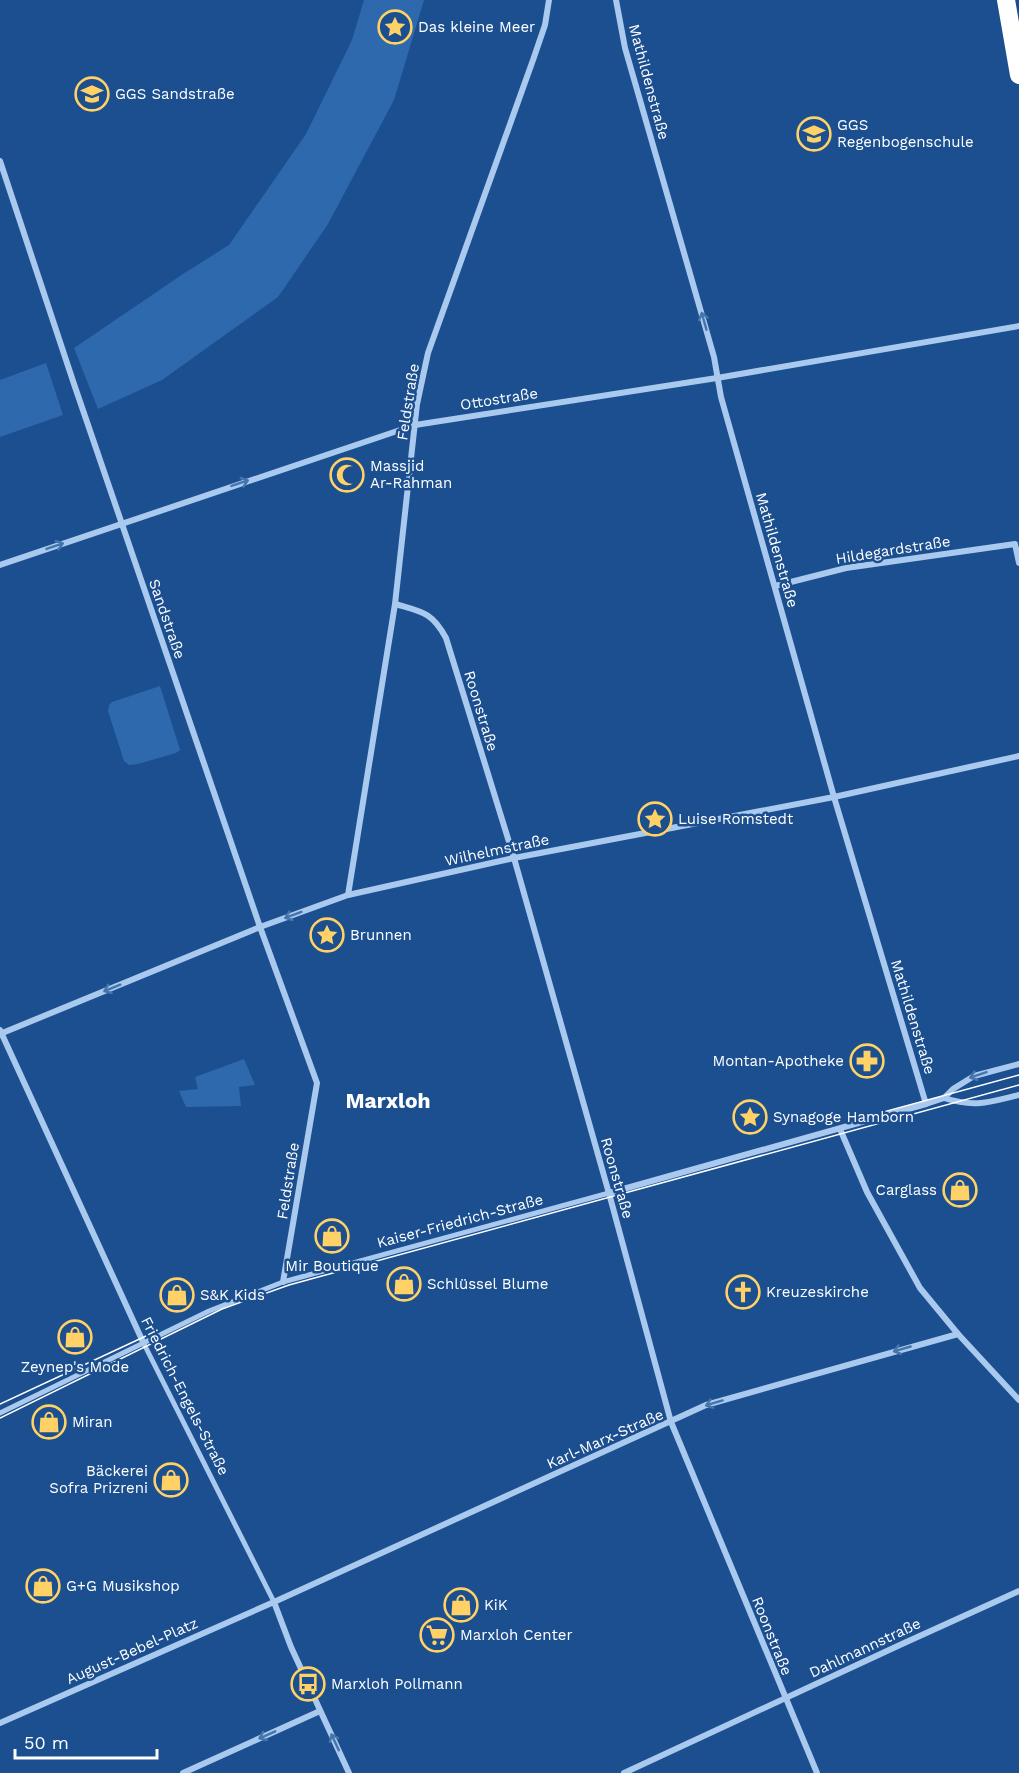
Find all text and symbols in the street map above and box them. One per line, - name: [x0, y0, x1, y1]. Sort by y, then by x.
- place icon: Das kleine Meer: [377, 9, 413, 45]
- place label: Das kleine Meer: [418, 18, 535, 36]
- street label: Mathildenstraße: [625, 22, 673, 142]
- school or university icon: GGS Sandstraße: [74, 76, 110, 112]
- place label: GGS Sandstraße: [115, 85, 235, 103]
- school or university icon: GGS Regenbogenschule: [796, 116, 832, 152]
- place label: GGS Regenbogenschule: [837, 116, 974, 151]
- one-way arrow: [697, 312, 709, 331]
- street label: Feldstraße: [393, 362, 423, 442]
- street label: Ottostraße: [459, 384, 539, 414]
- mosque icon: Massjid Ar-Rahman: [329, 457, 365, 493]
- place label: Massjid Ar-Rahman: [370, 457, 452, 492]
- one-way arrow: [230, 477, 249, 488]
- street label: Mathildenstraße: [752, 490, 802, 610]
- street label: Hildegardstraße: [834, 532, 952, 568]
- one-way arrow: [45, 539, 64, 550]
- street label: Sandstraße: [145, 577, 189, 661]
- street label: Roonstraße: [460, 668, 502, 754]
- place icon: Luise Romstedt: [637, 801, 673, 837]
- place label: Luise Romstedt: [678, 810, 794, 828]
- street label: Wilhelmstraße: [443, 830, 551, 870]
- one-way arrow: [284, 911, 302, 922]
- place icon: Brunnen: [309, 917, 345, 953]
- place label: Brunnen: [350, 926, 412, 944]
- street label: Mathildenstraße: [887, 958, 939, 1076]
- one-way arrow: [103, 983, 121, 994]
- pharmacy icon: Montan-Apotheke: [849, 1043, 885, 1079]
- place label: Montan-Apotheke: [712, 1052, 844, 1070]
- one-way arrow: [969, 1071, 988, 1082]
- district label: Marxloh: [345, 1088, 431, 1113]
- place icon: Synagoge Hamborn: [732, 1099, 768, 1135]
- place label: Synagoge Hamborn: [773, 1108, 914, 1126]
- street label: Roonstraße: [597, 1135, 637, 1221]
- street label: Feldstraße: [273, 1141, 303, 1221]
- shop icon: Carglass: [942, 1172, 978, 1208]
- place label: Carglass: [876, 1181, 937, 1199]
- street label: Kaiser-Friedrich-Straße: [375, 1190, 545, 1252]
- shop icon: Mir Boutique: [314, 1218, 350, 1254]
- place label: Mir Boutique: [285, 1257, 379, 1275]
- shop icon: Schlüssel Blume: [386, 1266, 422, 1302]
- church icon: Kreuzeskirche: [725, 1274, 761, 1310]
- place label: Schlüssel Blume: [427, 1275, 548, 1293]
- shop icon: S&K Kids: [159, 1277, 195, 1313]
- place label: Kreuzeskirche: [766, 1283, 869, 1301]
- place label: S&K Kids: [200, 1286, 265, 1304]
- street label: Friedrich-Engels-Straße: [137, 1314, 233, 1478]
- shop icon: Zeynep's Mode: [57, 1319, 93, 1355]
- one-way arrow: [893, 1344, 912, 1356]
- place label: Zeynep's Mode: [21, 1358, 129, 1376]
- one-way arrow: [705, 1398, 724, 1409]
- shop icon: Miran: [31, 1404, 67, 1440]
- street label: Karl-Marx-Straße: [544, 1405, 666, 1473]
- place label: Miran: [72, 1413, 113, 1431]
- place label: Bäckerei Sofra Prizreni: [49, 1462, 148, 1497]
- shop icon: Bäckerei Sofra Prizreni: [153, 1462, 189, 1498]
- shop icon: G+G Musikshop: [25, 1568, 61, 1604]
- place label: G+G Musikshop: [66, 1577, 180, 1595]
- shop icon: KiK: [443, 1587, 479, 1623]
- street label: Roonstraße: [748, 1594, 796, 1678]
- place label: KiK: [484, 1596, 508, 1614]
- street label: August-Bebel-Platz: [63, 1614, 201, 1688]
- street label: Dahlmannstraße: [806, 1614, 924, 1682]
- supermarket icon: Marxloh Center: [419, 1617, 455, 1653]
- place label: Marxloh Center: [460, 1626, 573, 1644]
- bus stop icon: Marxloh Pollmann: [290, 1666, 326, 1702]
- place label: Marxloh Pollmann: [331, 1675, 463, 1693]
- scale bar: [15, 1722, 158, 1760]
- one-way arrow: [258, 1730, 276, 1741]
- text: 50 m: [24, 1732, 69, 1753]
- one-way arrow: [328, 1734, 340, 1752]

